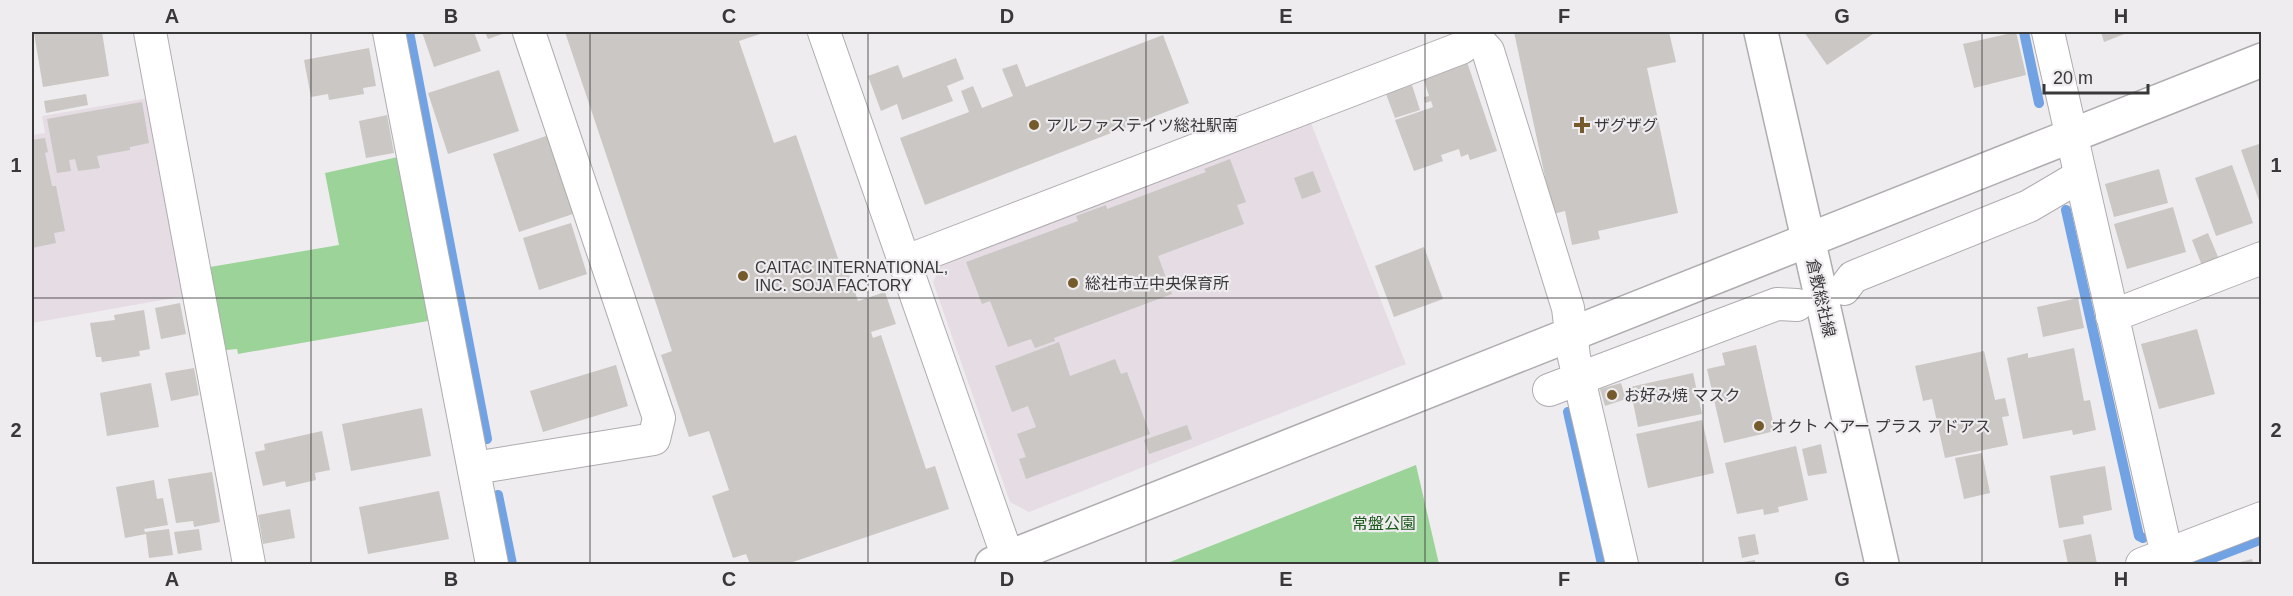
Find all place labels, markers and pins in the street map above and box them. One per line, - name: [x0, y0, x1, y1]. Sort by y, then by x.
- place label: アルファステイツ総社駅南: [1046, 117, 1238, 134]
- place label: ザグザグ: [1594, 117, 1658, 134]
- marker: アルファステイツ総社駅南: [1027, 118, 1041, 132]
- marker: ザグザグ: [1575, 118, 1589, 132]
- place label: CAITAC INTERNATIONAL, INC. SOJA FACTORY: [755, 259, 948, 294]
- marker: CAITAC INTERNATIONAL, INC. SOJA FACTORY: [736, 269, 750, 283]
- place label: 総社市立中央保育所: [1085, 275, 1229, 292]
- marker: 総社市立中央保育所: [1066, 276, 1080, 290]
- place label: お好み焼 マスク: [1624, 387, 1740, 404]
- marker: お好み焼 マスク: [1605, 388, 1619, 402]
- place label: オクト ヘアー プラス アドアス: [1771, 418, 1991, 435]
- marker: オクト ヘアー プラス アドアス: [1752, 419, 1766, 433]

